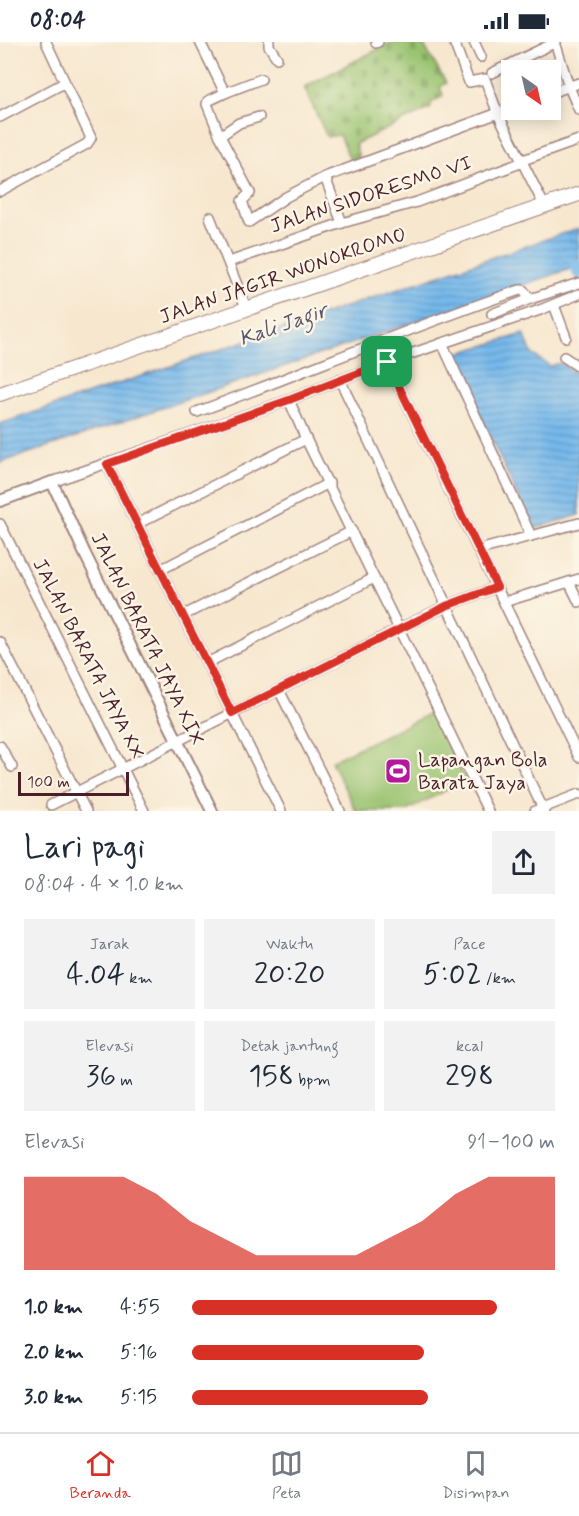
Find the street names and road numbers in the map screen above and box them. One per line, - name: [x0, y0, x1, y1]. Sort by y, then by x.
- street label: JALAN SIDORESMO VI: [267, 150, 475, 240]
- street label: JALAN JAGIR WONOKROMO: [156, 221, 410, 331]
- street label: JALAN BARATA JAYA XIX: [84, 528, 210, 750]
- street label: JALAN BARATA JAYA XX: [26, 554, 150, 764]

